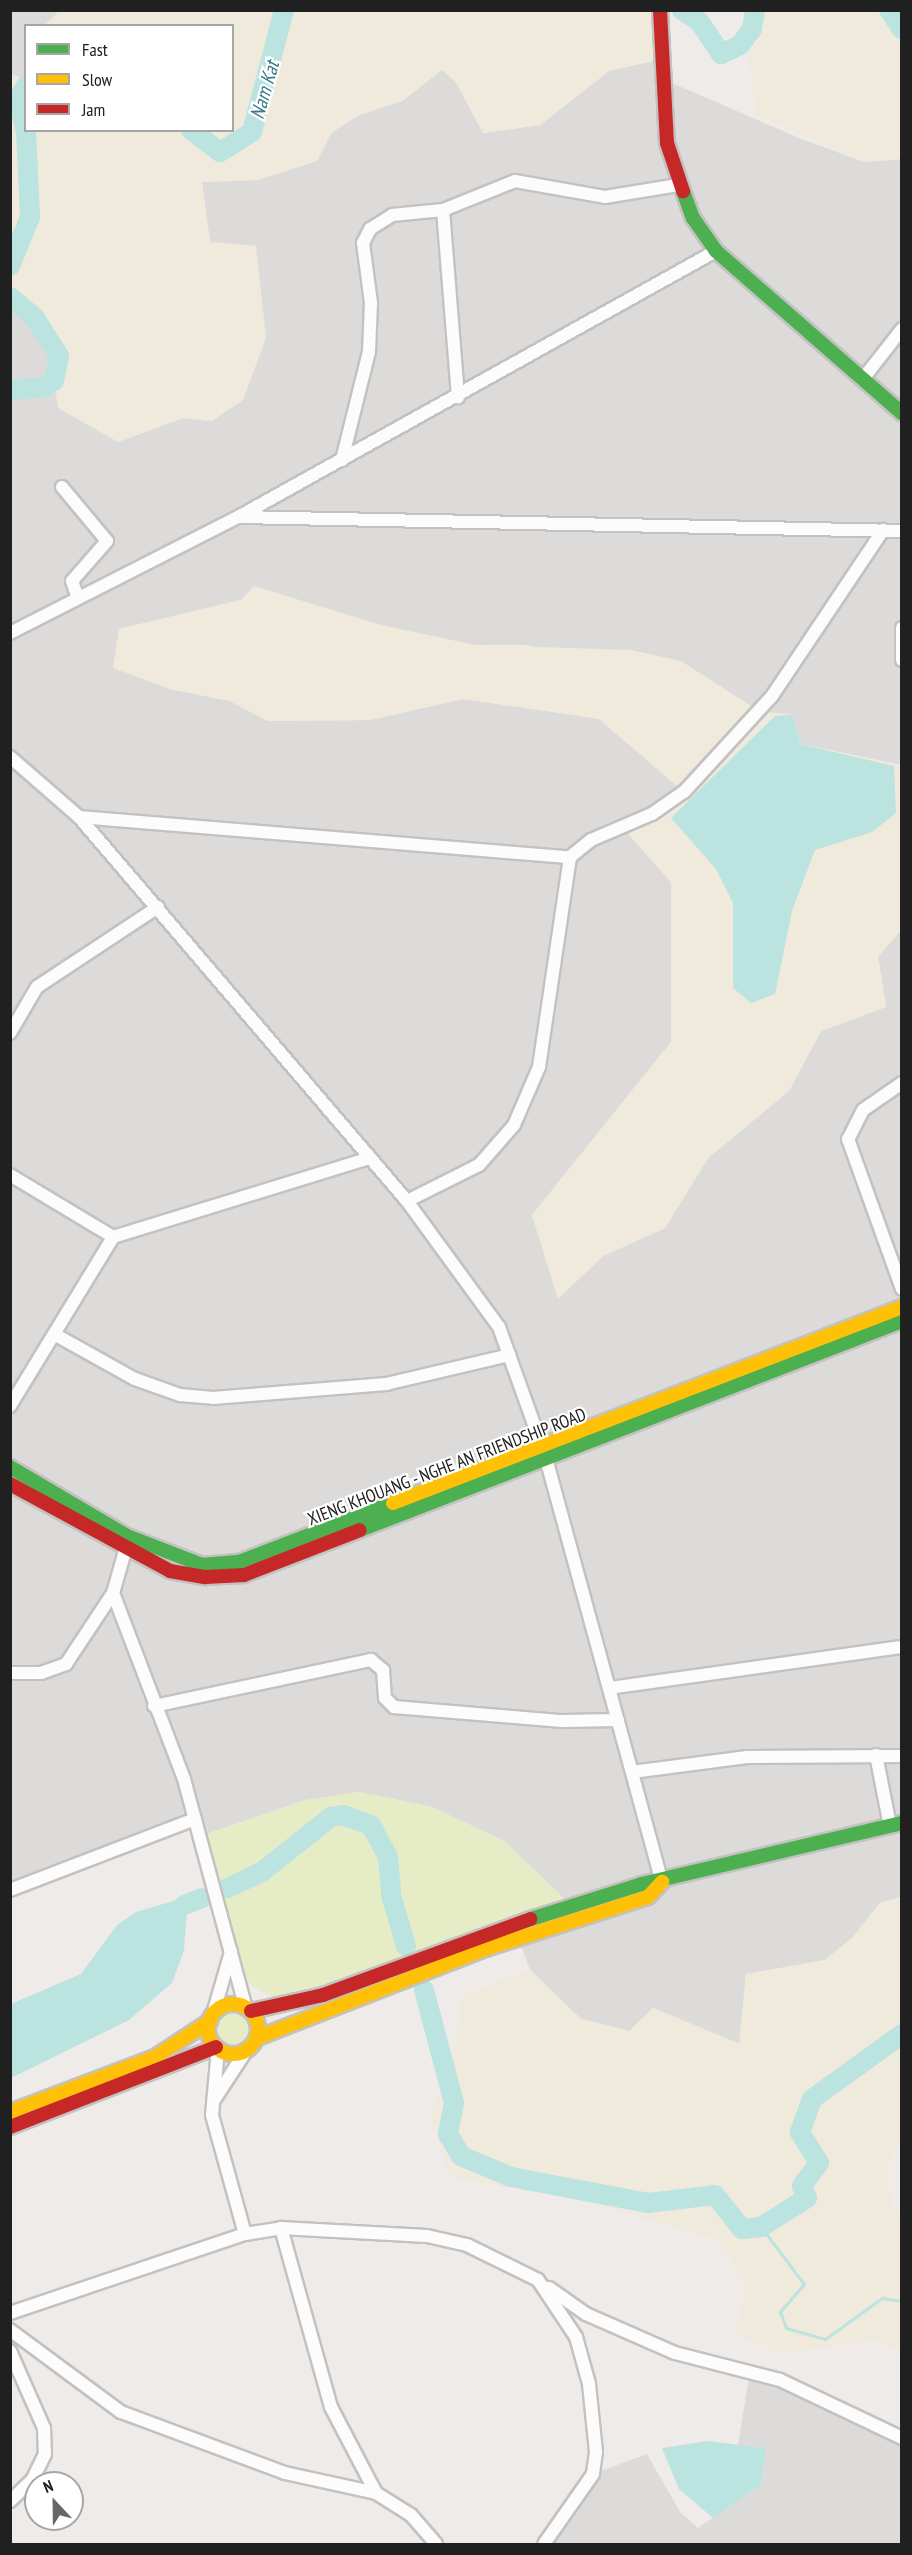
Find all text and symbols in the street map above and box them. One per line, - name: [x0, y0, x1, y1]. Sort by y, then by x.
- legend: [24, 24, 234, 132]
- text: Fast: [82, 38, 108, 61]
- water label: Nam Kat: [245, 58, 285, 122]
- text: Slow: [82, 68, 112, 91]
- text: Jam: [82, 98, 105, 121]
- street label: XIENG KHOUANG - NGHE AN FRIENDSHIP ROAD: [304, 1403, 590, 1531]
- north arrow: [24, 2471, 84, 2531]
- text: N: [40, 2475, 56, 2497]

